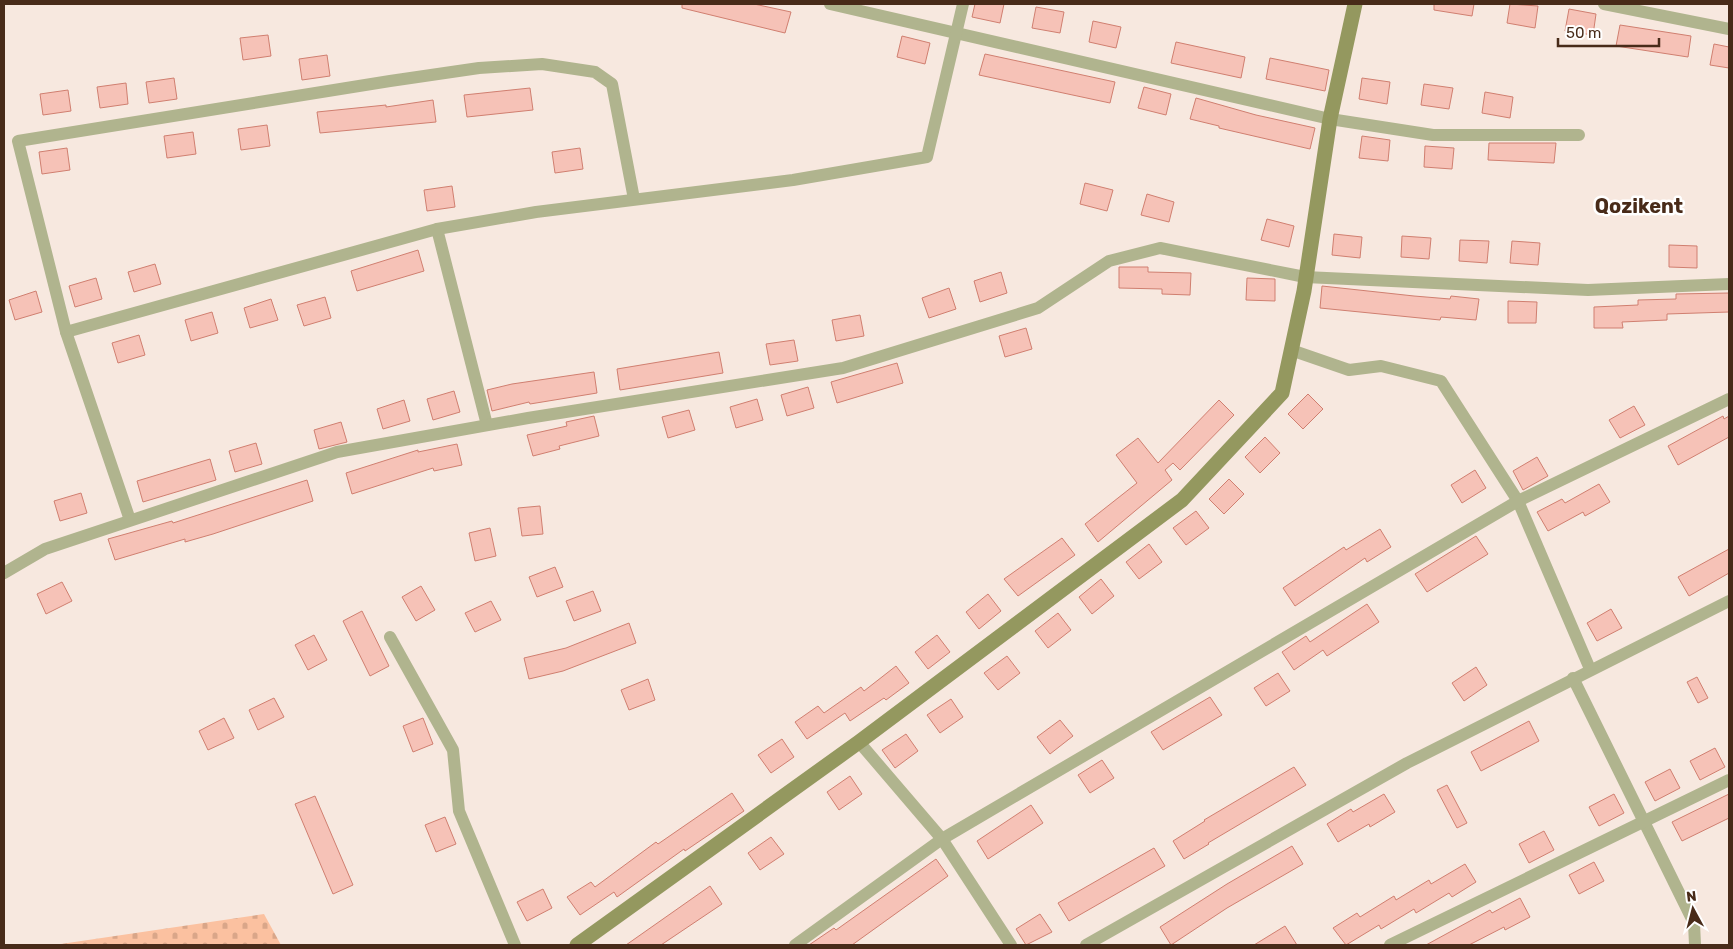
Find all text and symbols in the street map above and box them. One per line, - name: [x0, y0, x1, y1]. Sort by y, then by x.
- scale bar: [1558, 15, 1659, 47]
- text: 50 m: [1566, 24, 1601, 42]
- district label: Qozikent: [1595, 194, 1683, 218]
- north arrow: [1668, 884, 1718, 934]
- text: N: [1685, 888, 1698, 906]

